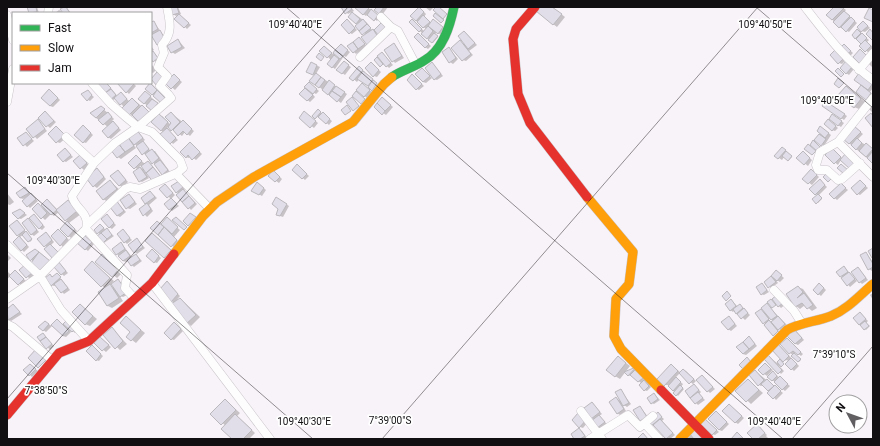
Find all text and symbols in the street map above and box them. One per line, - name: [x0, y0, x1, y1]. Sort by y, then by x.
- legend: [12, 12, 152, 84]
- text: 109°40'40"E: [268, 19, 322, 30]
- text: 109°40'50"E: [738, 19, 792, 30]
- text: Fast: [48, 21, 71, 35]
- text: Slow: [48, 41, 74, 55]
- text: Jam: [48, 61, 72, 75]
- text: 109°40'50"E: [800, 95, 854, 106]
- text: 109°40'30"E: [26, 175, 80, 186]
- text: 7°39'10"S: [813, 349, 855, 360]
- text: 7°38'50"S: [25, 385, 67, 396]
- north arrow: [828, 394, 868, 434]
- text: N: [833, 400, 848, 415]
- text: 7°39'00"S: [369, 415, 411, 426]
- text: 109°40'30"E: [277, 416, 331, 427]
- text: 109°40'40"E: [747, 416, 801, 427]

